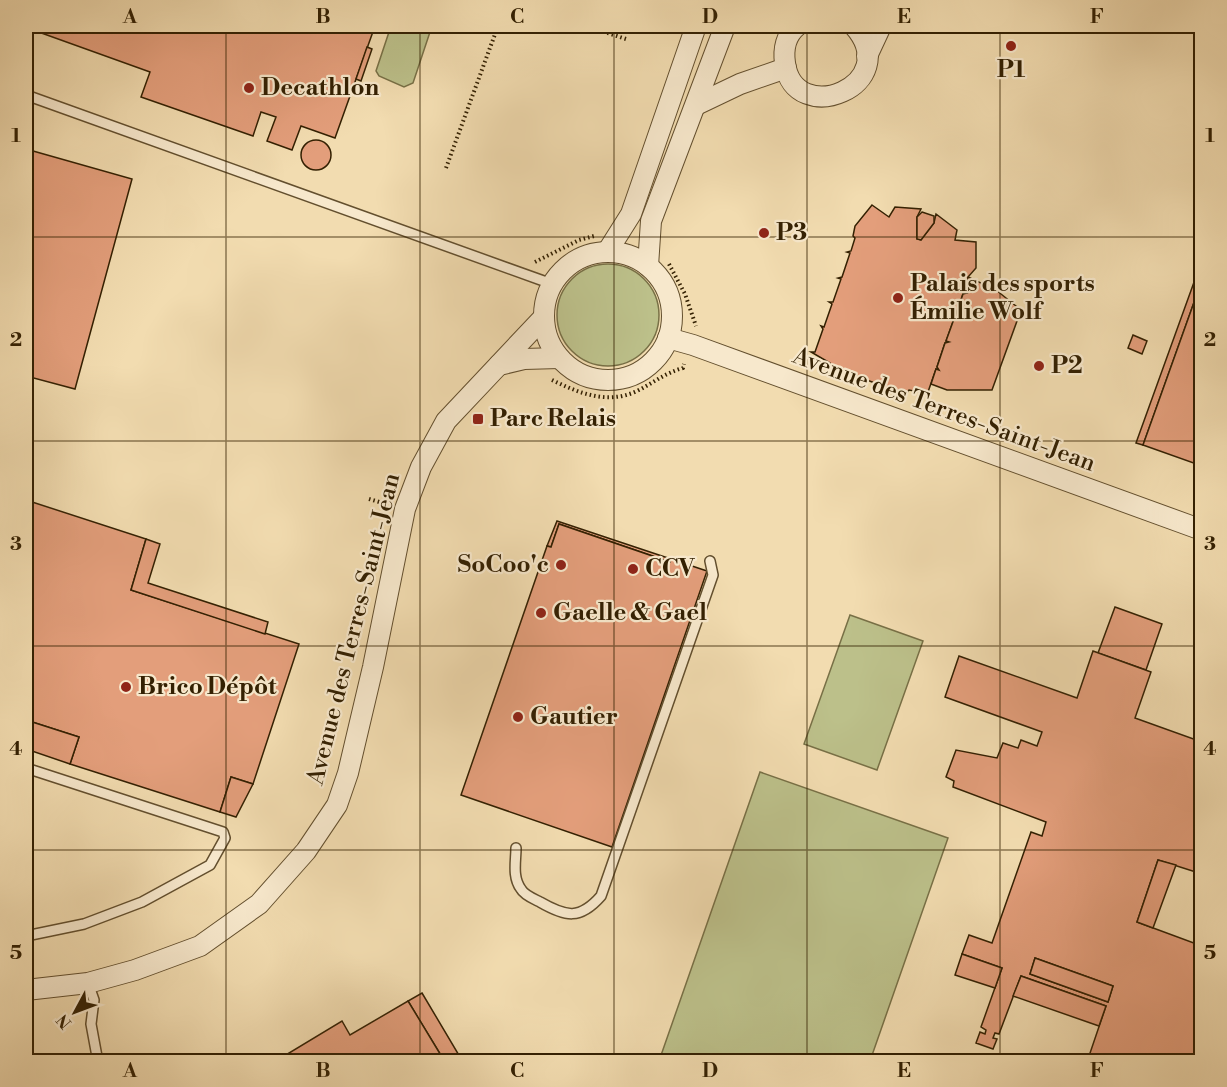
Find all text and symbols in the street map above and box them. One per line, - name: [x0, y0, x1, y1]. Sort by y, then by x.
- text: A: [122, 5, 138, 30]
- text: B: [315, 5, 331, 30]
- text: C: [510, 5, 524, 30]
- text: D: [702, 5, 718, 30]
- text: E: [897, 5, 911, 30]
- text: F: [1090, 5, 1104, 30]
- marker: P1: [1004, 39, 1018, 53]
- place label: P1: [997, 55, 1026, 85]
- place label: Decathlon: [261, 73, 380, 103]
- marker: Decathlon: [242, 81, 256, 95]
- text: 1: [11, 124, 21, 149]
- text: 1: [1205, 124, 1215, 149]
- place label: P3: [776, 218, 807, 248]
- marker: P3: [757, 226, 771, 240]
- place label: Palais des sports Émilie Wolf: [910, 269, 1095, 327]
- marker: Palais des sports Émilie Wolf: [891, 291, 905, 305]
- text: 2: [10, 328, 22, 353]
- text: 2: [1204, 328, 1216, 353]
- street label: Avenue des Terres-Saint-Jean: [787, 341, 1100, 479]
- place label: P2: [1051, 351, 1083, 381]
- marker: P2: [1032, 359, 1046, 373]
- place label: Parc Relais: [490, 404, 616, 434]
- marker: Parc Relais: [471, 412, 485, 426]
- street label: Avenue des Terres-Saint-Jean: [300, 470, 407, 789]
- text: 3: [10, 532, 22, 557]
- text: 3: [1204, 532, 1216, 557]
- place label: SoCoo'c: [458, 550, 549, 580]
- place label: CCV: [645, 554, 695, 584]
- marker: SoCoo'c: [554, 558, 568, 572]
- marker: CCV: [626, 562, 640, 576]
- place label: Gaelle & Gael: [553, 598, 707, 628]
- marker: Gaelle & Gael: [534, 606, 548, 620]
- place label: Brico Dépôt: [138, 672, 277, 702]
- marker: Brico Dépôt: [119, 680, 133, 694]
- place label: Gautier: [530, 702, 618, 732]
- marker: Gautier: [511, 710, 525, 724]
- text: 4: [9, 737, 23, 762]
- text: 4: [1203, 737, 1217, 762]
- text: 5: [10, 941, 22, 966]
- text: 5: [1204, 941, 1216, 966]
- north arrow: [45, 982, 105, 1042]
- text: N: [53, 1010, 76, 1033]
- text: A: [122, 1059, 138, 1084]
- text: B: [315, 1059, 331, 1084]
- text: C: [510, 1059, 524, 1084]
- text: D: [702, 1059, 718, 1084]
- text: E: [897, 1059, 911, 1084]
- text: F: [1090, 1059, 1104, 1084]

